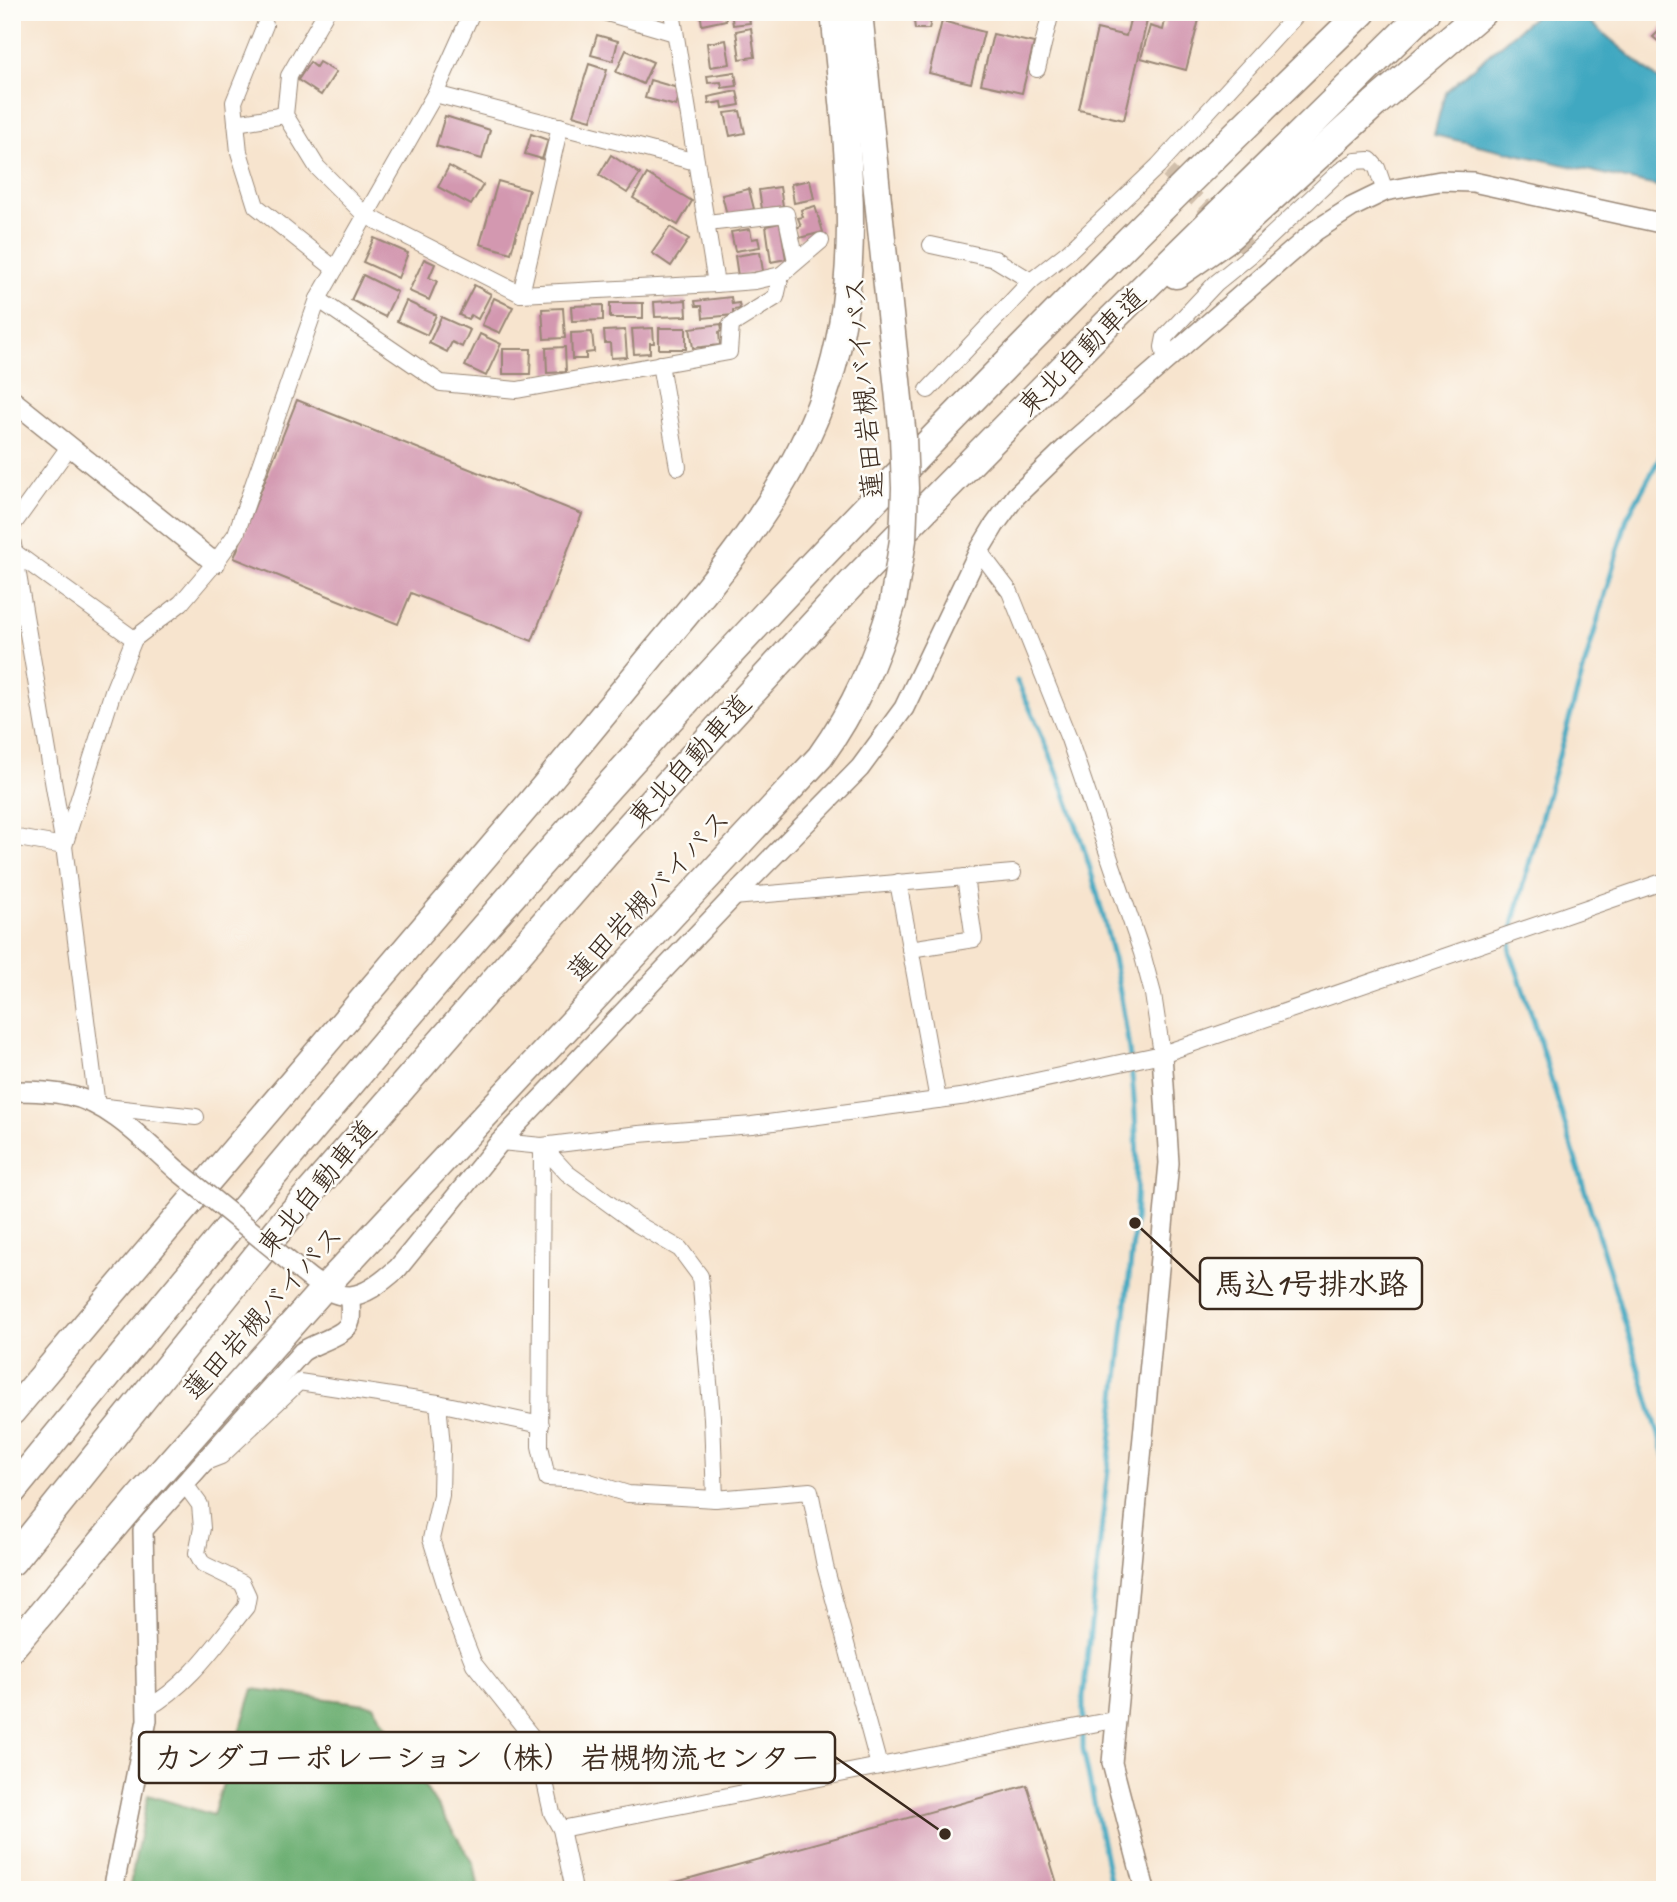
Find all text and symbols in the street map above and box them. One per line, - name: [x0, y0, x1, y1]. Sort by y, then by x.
- street label: 蓮田岩槻バイパス: [836, 275, 891, 501]
- street label: 東北自動車道: [1010, 280, 1153, 423]
- street label: 東北自動車道: [620, 686, 759, 834]
- street label: 蓮田岩槻バイパス: [559, 802, 737, 989]
- street label: 東北自動車道: [249, 1112, 384, 1263]
- street label: 蓮田岩槻バイパス: [175, 1218, 350, 1407]
- callout: 馬込1号排水路: [1200, 1258, 1422, 1309]
- text: 馬込1号排水路: [1214, 1265, 1408, 1303]
- callout: カンダコーポレーション（株） 岩槻物流センター: [139, 1732, 835, 1783]
- text: カンダコーポレーション（株） 岩槻物流センター: [154, 1739, 820, 1777]

